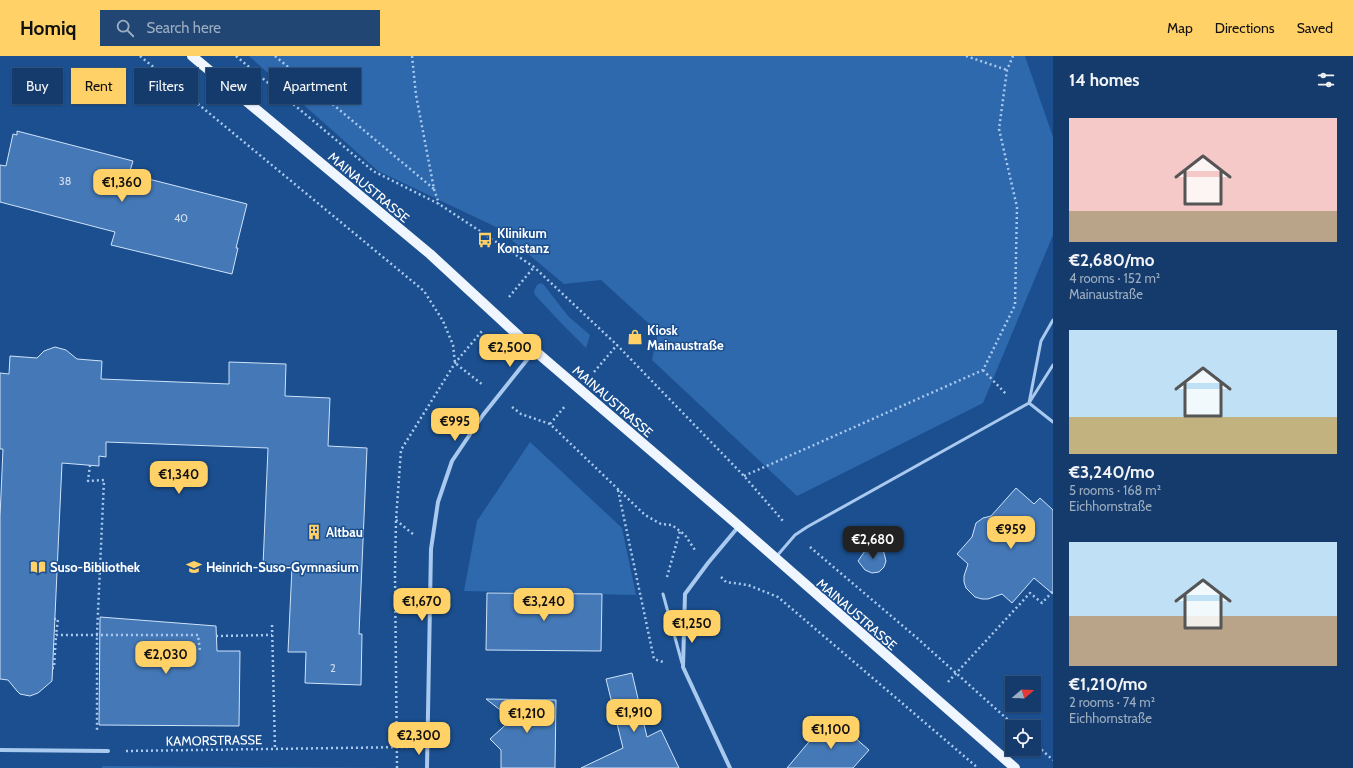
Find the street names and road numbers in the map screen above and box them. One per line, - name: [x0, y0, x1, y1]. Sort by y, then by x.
- street label: MAINAUSTRASSE: [325, 148, 413, 226]
- street label: MAINAUSTRASSE: [570, 362, 656, 440]
- street label: MAINAUSTRASSE: [814, 575, 900, 653]
- street label: KAMORSTRASSE: [166, 731, 262, 749]

